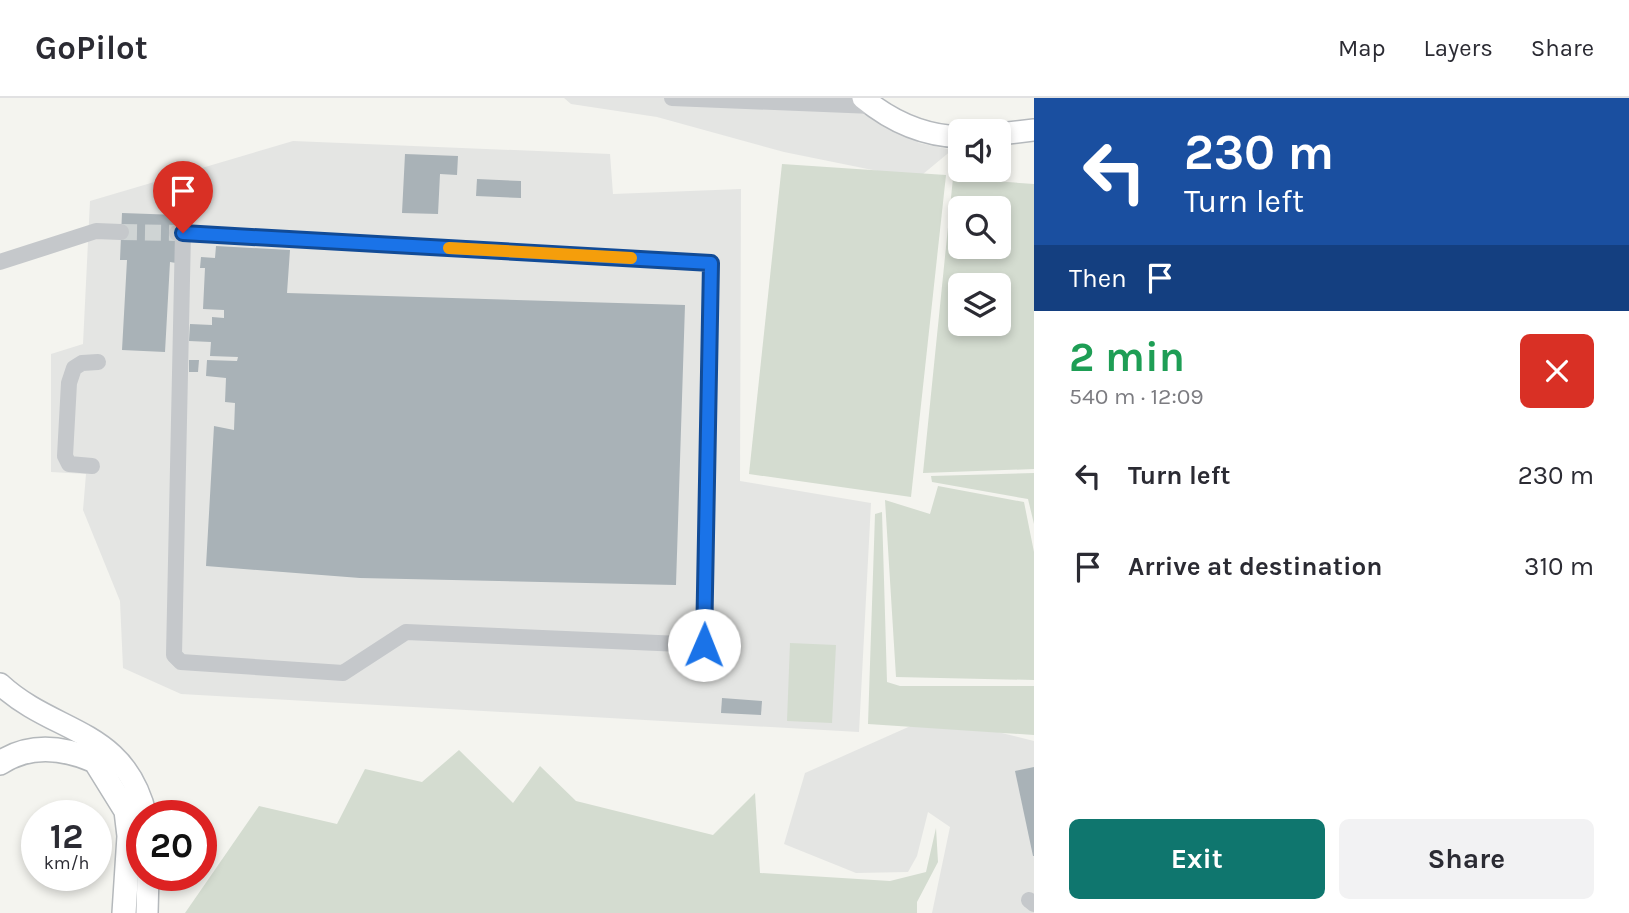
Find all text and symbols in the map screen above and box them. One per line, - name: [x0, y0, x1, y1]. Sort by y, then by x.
- text: GoPilot: [35, 29, 148, 67]
- text: Map: [1338, 34, 1386, 62]
- text: Layers: [1424, 34, 1493, 62]
- text: Share: [1531, 34, 1594, 62]
- map controls: [948, 119, 1011, 336]
- button: sound: [948, 119, 1011, 182]
- text: 230 m: [1184, 124, 1334, 181]
- icon: left: [1069, 126, 1160, 217]
- pin: [153, 161, 213, 233]
- icon: arrive: [164, 172, 202, 210]
- text: Turn left: [1184, 183, 1304, 220]
- button: search: [948, 196, 1011, 259]
- icon: arrive: [1141, 259, 1179, 297]
- text: Then: [1069, 263, 1127, 294]
- button: layers: [948, 273, 1011, 336]
- text: 2 min: [1069, 332, 1185, 382]
- button: close: [1520, 334, 1594, 408]
- text: 540 m · 12:09: [1069, 383, 1204, 410]
- icon: left: [1069, 457, 1107, 495]
- text: Turn left: [1128, 460, 1230, 491]
- text: 230 m: [1518, 460, 1594, 491]
- icon: arrive: [1069, 548, 1107, 586]
- text: Arrive at destination: [1128, 551, 1382, 582]
- text: 310 m: [1524, 551, 1594, 582]
- position arrow: [667, 608, 741, 682]
- speed limit sign: 20: [126, 800, 217, 891]
- text: 12: [50, 816, 83, 857]
- button: Exit: [1069, 819, 1325, 899]
- button: Share: [1339, 819, 1594, 899]
- text: km/h: [44, 852, 89, 874]

